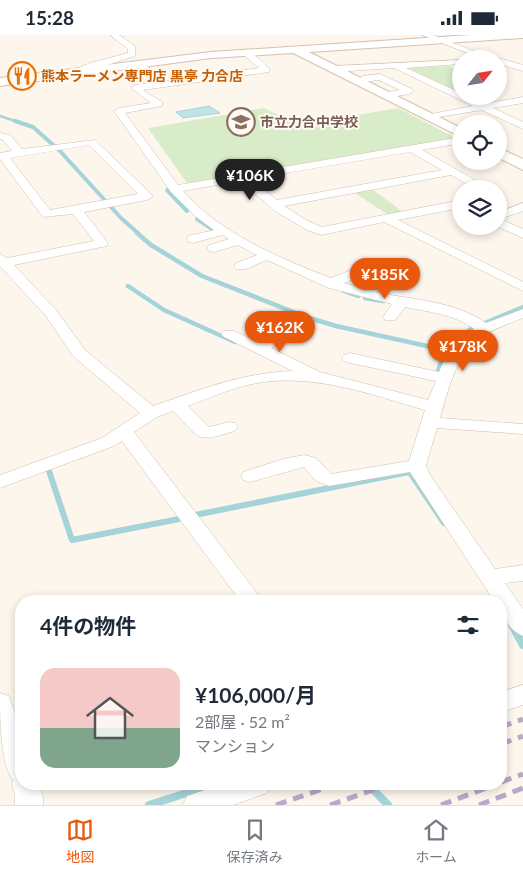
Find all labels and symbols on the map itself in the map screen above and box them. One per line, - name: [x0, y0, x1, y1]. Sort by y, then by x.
- north arrow: [452, 50, 508, 105]
- restaurant icon: 熊本ラーメン専門店 黒亭 力合店: [7, 61, 37, 91]
- place label: 熊本ラーメン専門店 黒亭 力合店: [41, 67, 243, 84]
- school or university icon: 市立力合中学校: [226, 107, 256, 137]
- place label: 市立力合中学校: [260, 113, 358, 130]
- pin: ¥106K: [215, 159, 285, 201]
- pin: ¥185K: [350, 257, 420, 300]
- pin: ¥162K: [245, 311, 315, 353]
- pin: ¥178K: [428, 329, 498, 372]

